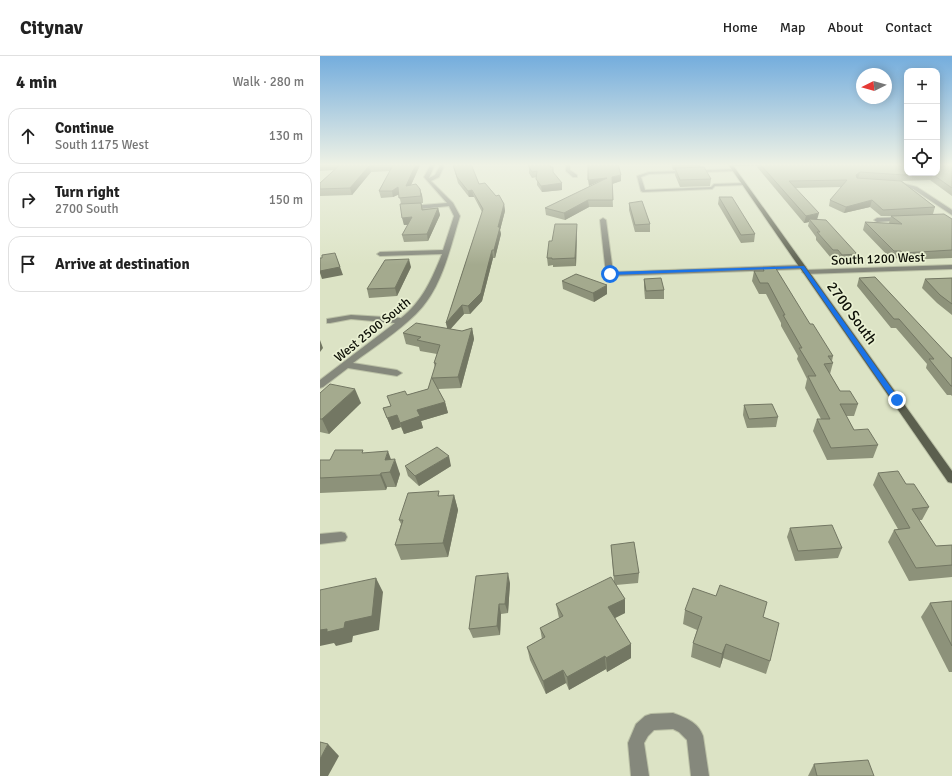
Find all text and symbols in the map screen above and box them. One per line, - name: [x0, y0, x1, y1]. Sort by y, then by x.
- text: Citynav: [20, 16, 83, 40]
- text: Home: [723, 19, 758, 36]
- text: Map: [780, 19, 805, 36]
- text: About: [827, 19, 863, 36]
- text: Contact: [885, 19, 932, 36]
- north arrow: [856, 68, 892, 104]
- map controls: [904, 68, 940, 176]
- button: +: [904, 68, 940, 104]
- text: 4 min: [16, 72, 57, 93]
- text: Walk · 280 m: [233, 74, 304, 90]
- button: −: [904, 104, 940, 140]
- text: Continue: [55, 119, 114, 137]
- icon: ahead: [17, 125, 39, 147]
- text: 130 m: [269, 128, 303, 144]
- text: South 1175 West: [55, 137, 149, 153]
- button: locate: [904, 140, 940, 176]
- text: Turn right: [55, 183, 120, 201]
- icon: right: [17, 189, 39, 211]
- text: 150 m: [269, 192, 303, 208]
- text: 2700 South: [55, 201, 119, 217]
- street label: South 1200 West: [831, 249, 926, 269]
- icon: arrive: [17, 253, 39, 275]
- text: Arrive at destination: [55, 255, 190, 273]
- route start: [601, 265, 619, 283]
- street label: 2700 South: [823, 278, 881, 348]
- street label: West 2500 South: [331, 294, 414, 366]
- route end: [888, 391, 906, 409]

